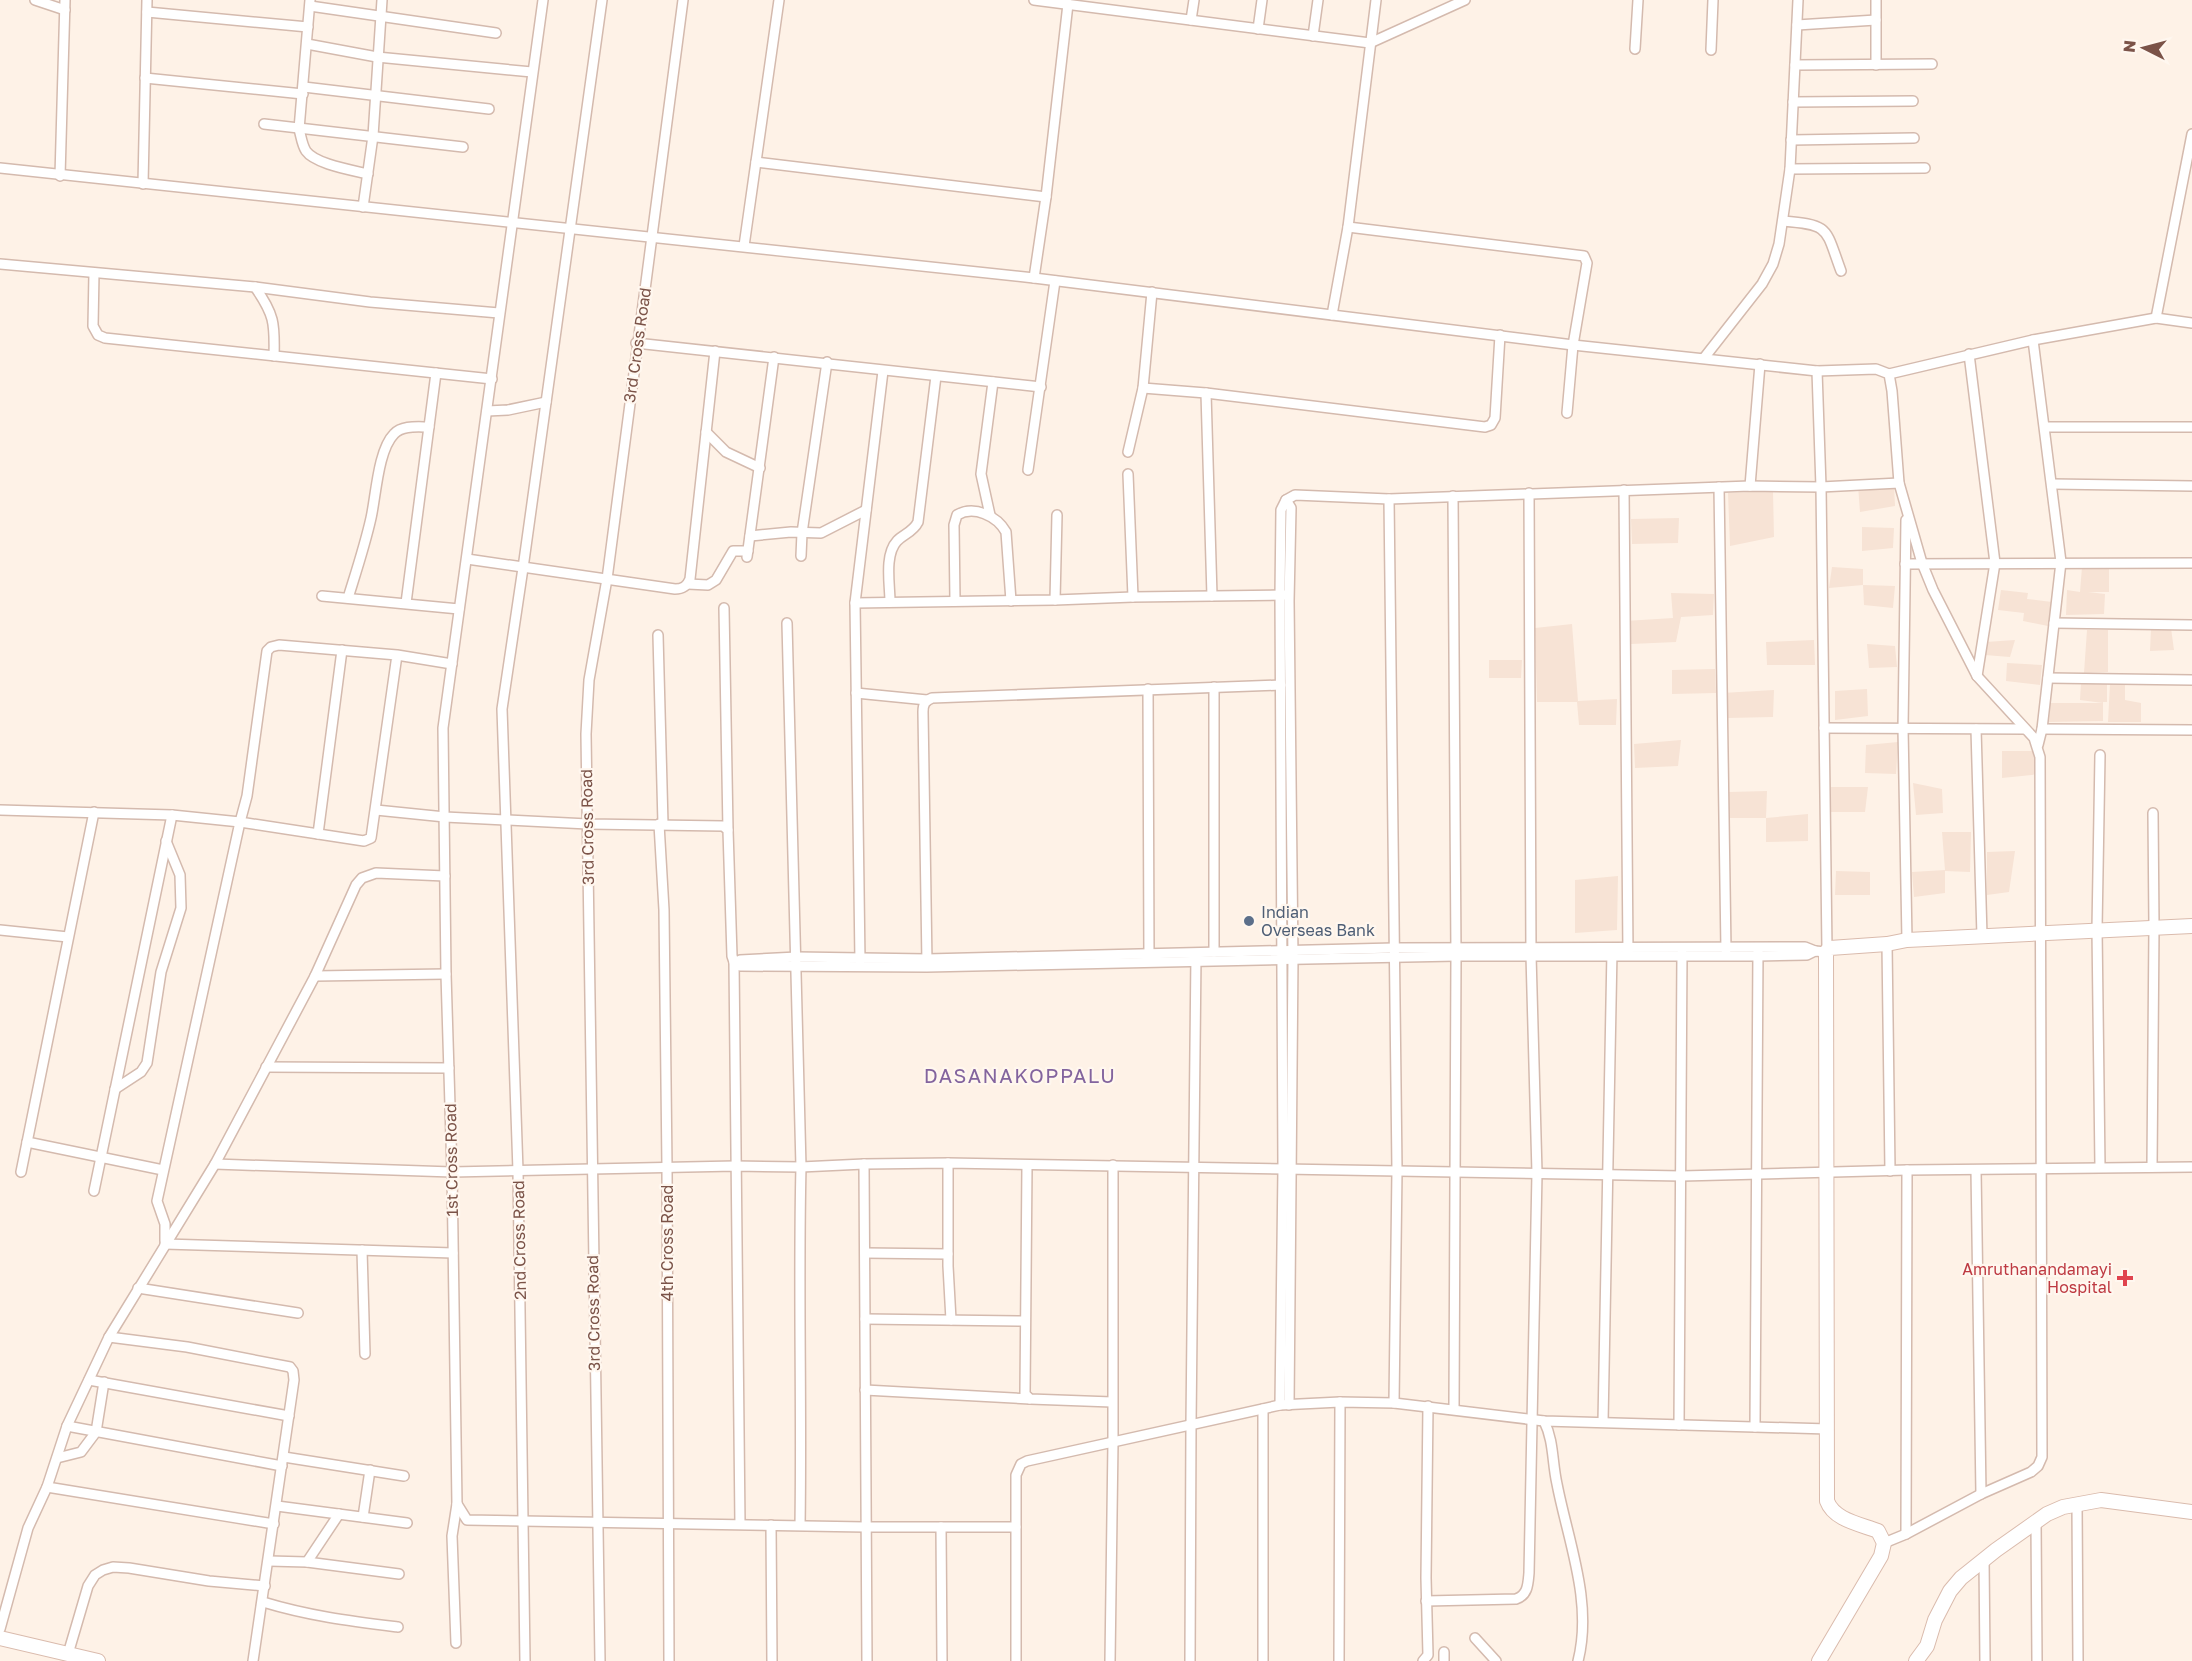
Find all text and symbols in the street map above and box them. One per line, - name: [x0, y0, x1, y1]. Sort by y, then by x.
- north arrow: [2114, 18, 2174, 78]
- text: N: [2119, 39, 2140, 54]
- street label: 3rd Cross Road: [619, 286, 655, 404]
- street label: 3rd Cross Road: [576, 769, 598, 885]
- place label: Indian Overseas Bank: [1261, 902, 1375, 940]
- marker: Indian Overseas Bank: [1242, 914, 1256, 928]
- district label: DASANAKOPPALU: [924, 1063, 1116, 1087]
- street label: 1st Cross Road: [440, 1103, 462, 1217]
- street label: 2nd Cross Road: [508, 1180, 530, 1300]
- street label: 4th Cross Road: [657, 1185, 677, 1301]
- street label: 3rd Cross Road: [582, 1255, 604, 1371]
- place label: Amruthanandamayi Hospital: [1962, 1259, 2112, 1297]
- marker: Amruthanandamayi Hospital: [2116, 1269, 2134, 1287]

